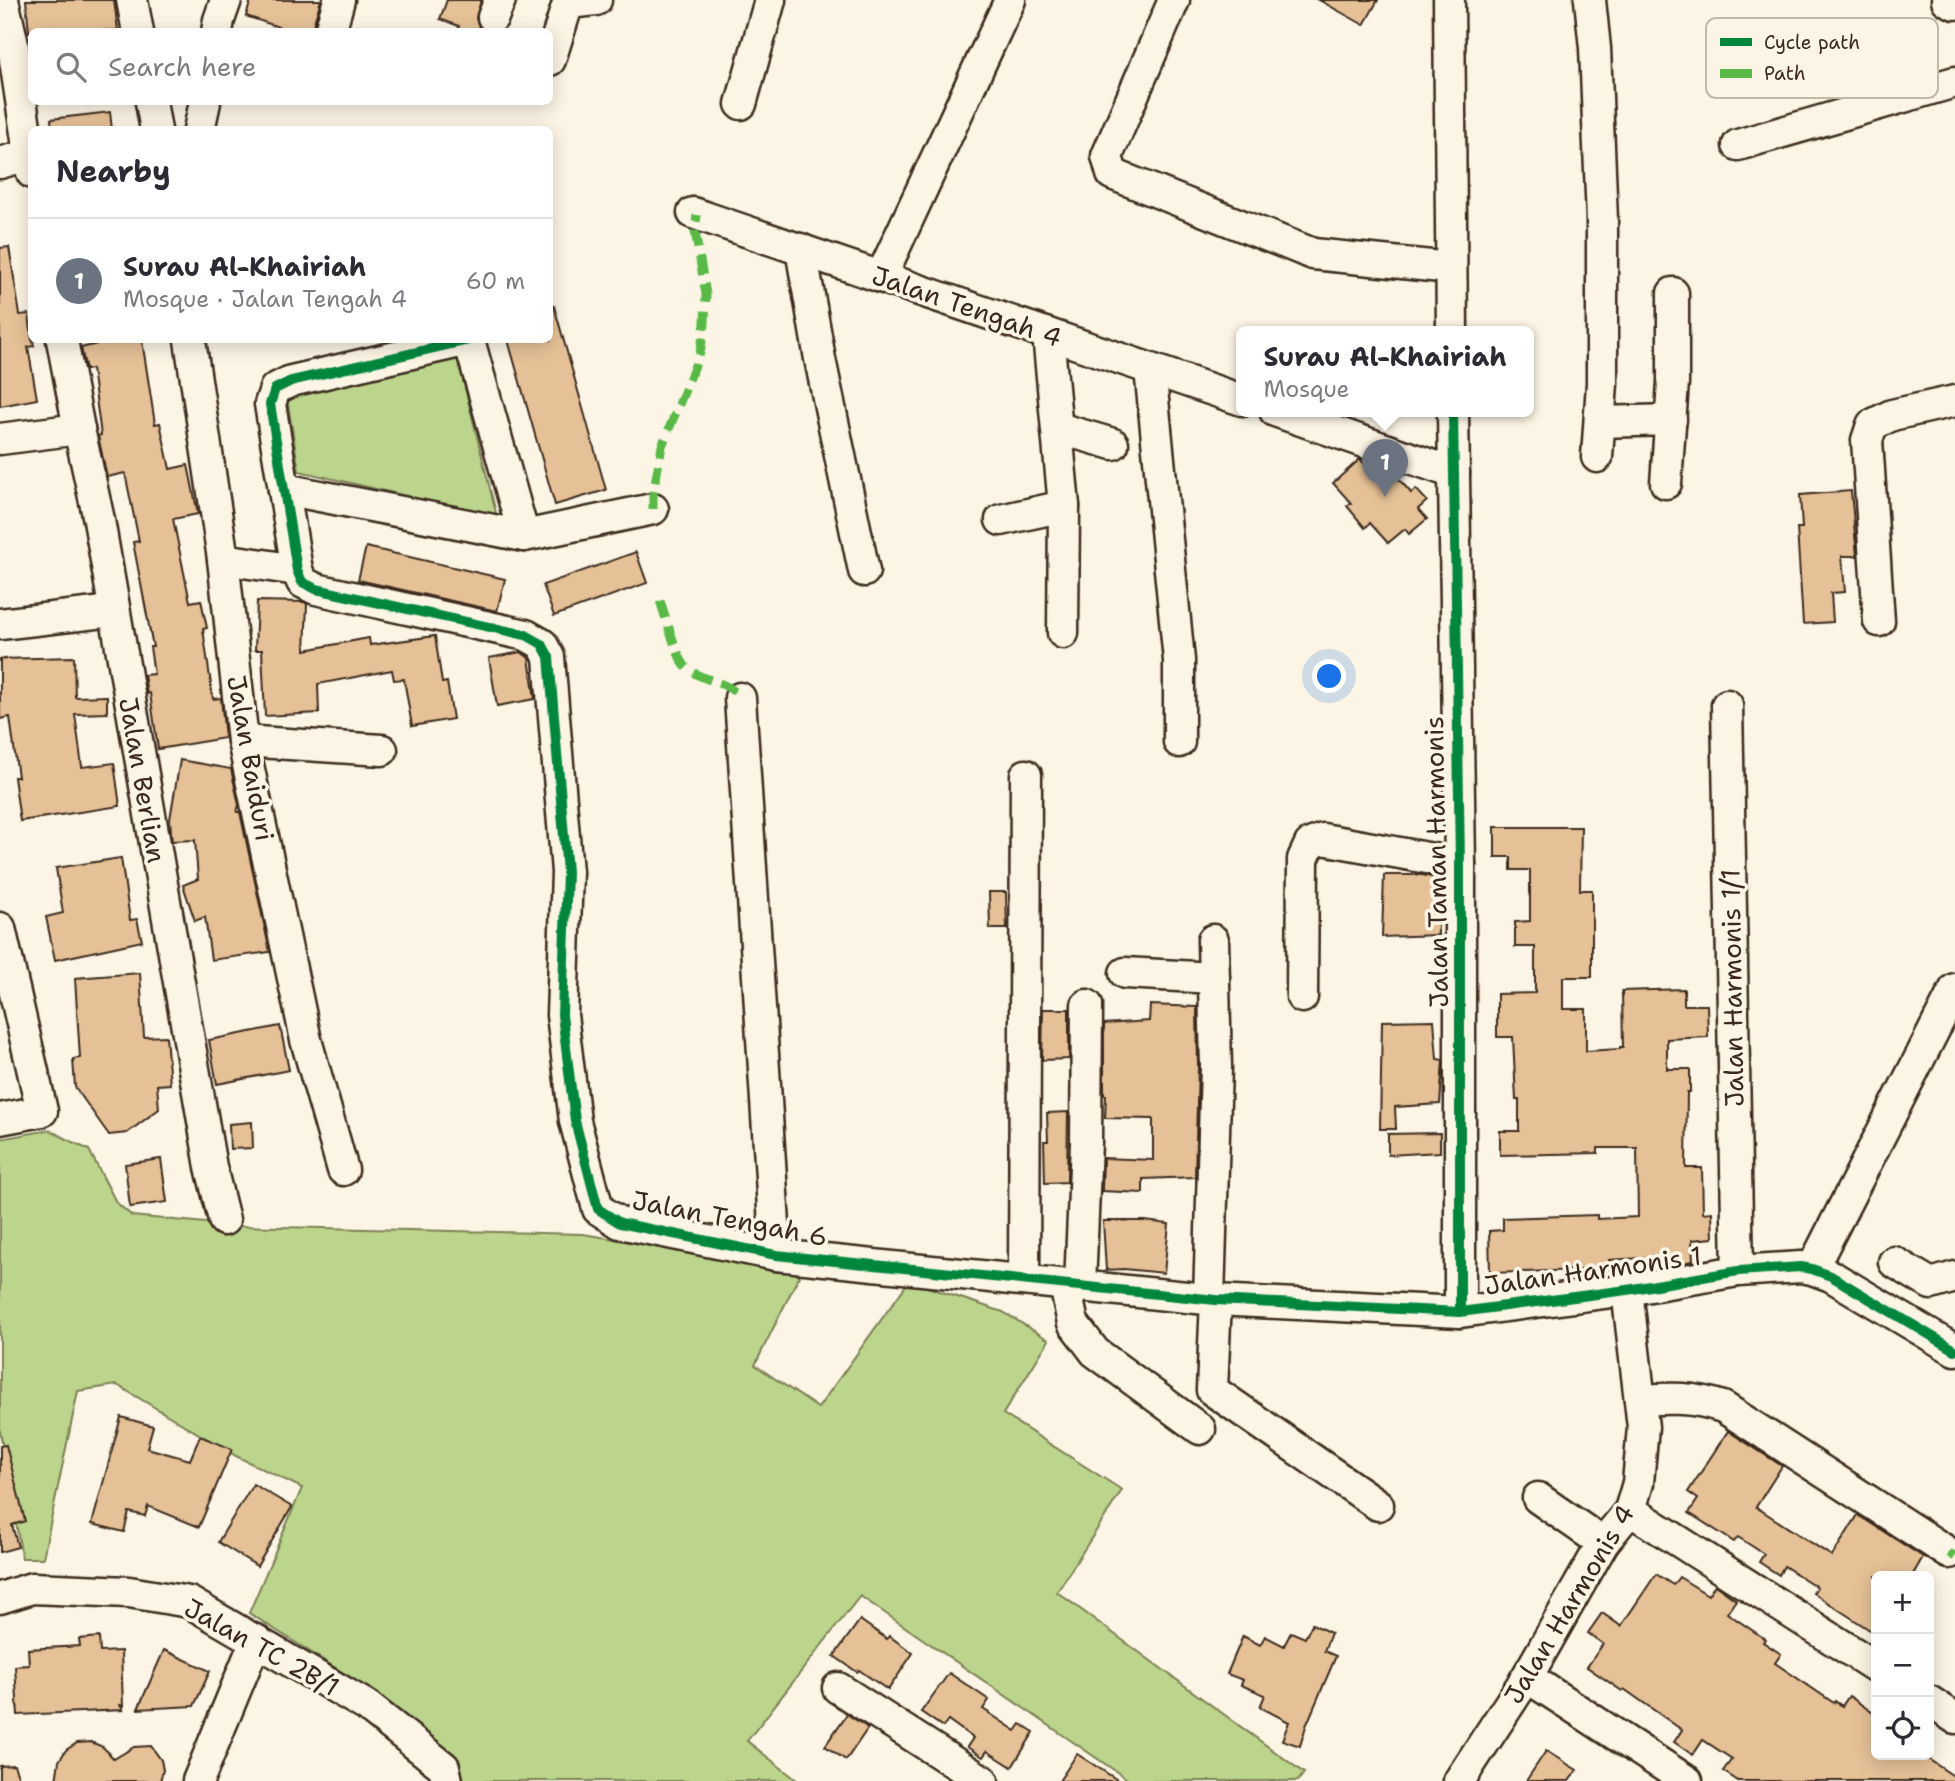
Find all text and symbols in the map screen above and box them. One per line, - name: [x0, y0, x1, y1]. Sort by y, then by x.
- legend: [1706, 18, 1938, 98]
- search box: [28, 28, 553, 105]
- text: Cycle path: [1764, 30, 1860, 55]
- icon: search: [52, 48, 90, 86]
- text: Search here: [108, 49, 257, 84]
- text: Path: [1764, 61, 1806, 86]
- text: Nearby: [56, 151, 171, 192]
- text: Surau Al-Khairiah: [123, 249, 366, 284]
- street label: Jalan Tengah 4: [867, 257, 1067, 355]
- text: 1: [74, 266, 84, 296]
- text: 60 m: [466, 266, 525, 296]
- text: Mosque · Jalan Tengah 4: [123, 284, 407, 314]
- popup: [1236, 326, 1534, 417]
- text: Surau Al-Khairiah: [1263, 339, 1507, 374]
- text: Mosque: [1263, 374, 1350, 404]
- pin: 1: [1362, 439, 1408, 497]
- your location: [1312, 659, 1346, 693]
- street label: Jalan Baiduri: [219, 672, 283, 844]
- street label: Jalan Berlian: [111, 694, 175, 866]
- street label: Jalan Taman Harmonis: [1416, 716, 1456, 1008]
- street label: Jalan Harmonis 1/1: [1712, 868, 1752, 1108]
- street label: Jalan Tengah 6: [629, 1182, 831, 1254]
- street label: Jalan Harmonis 1: [1482, 1237, 1704, 1303]
- street label: Jalan Harmonis 4: [1496, 1498, 1642, 1710]
- map controls: [1871, 1571, 1934, 1760]
- button: +: [1871, 1571, 1934, 1634]
- street label: Jalan TC 2B/1: [178, 1590, 346, 1704]
- button: −: [1871, 1634, 1934, 1697]
- button: locate: [1871, 1697, 1934, 1760]

